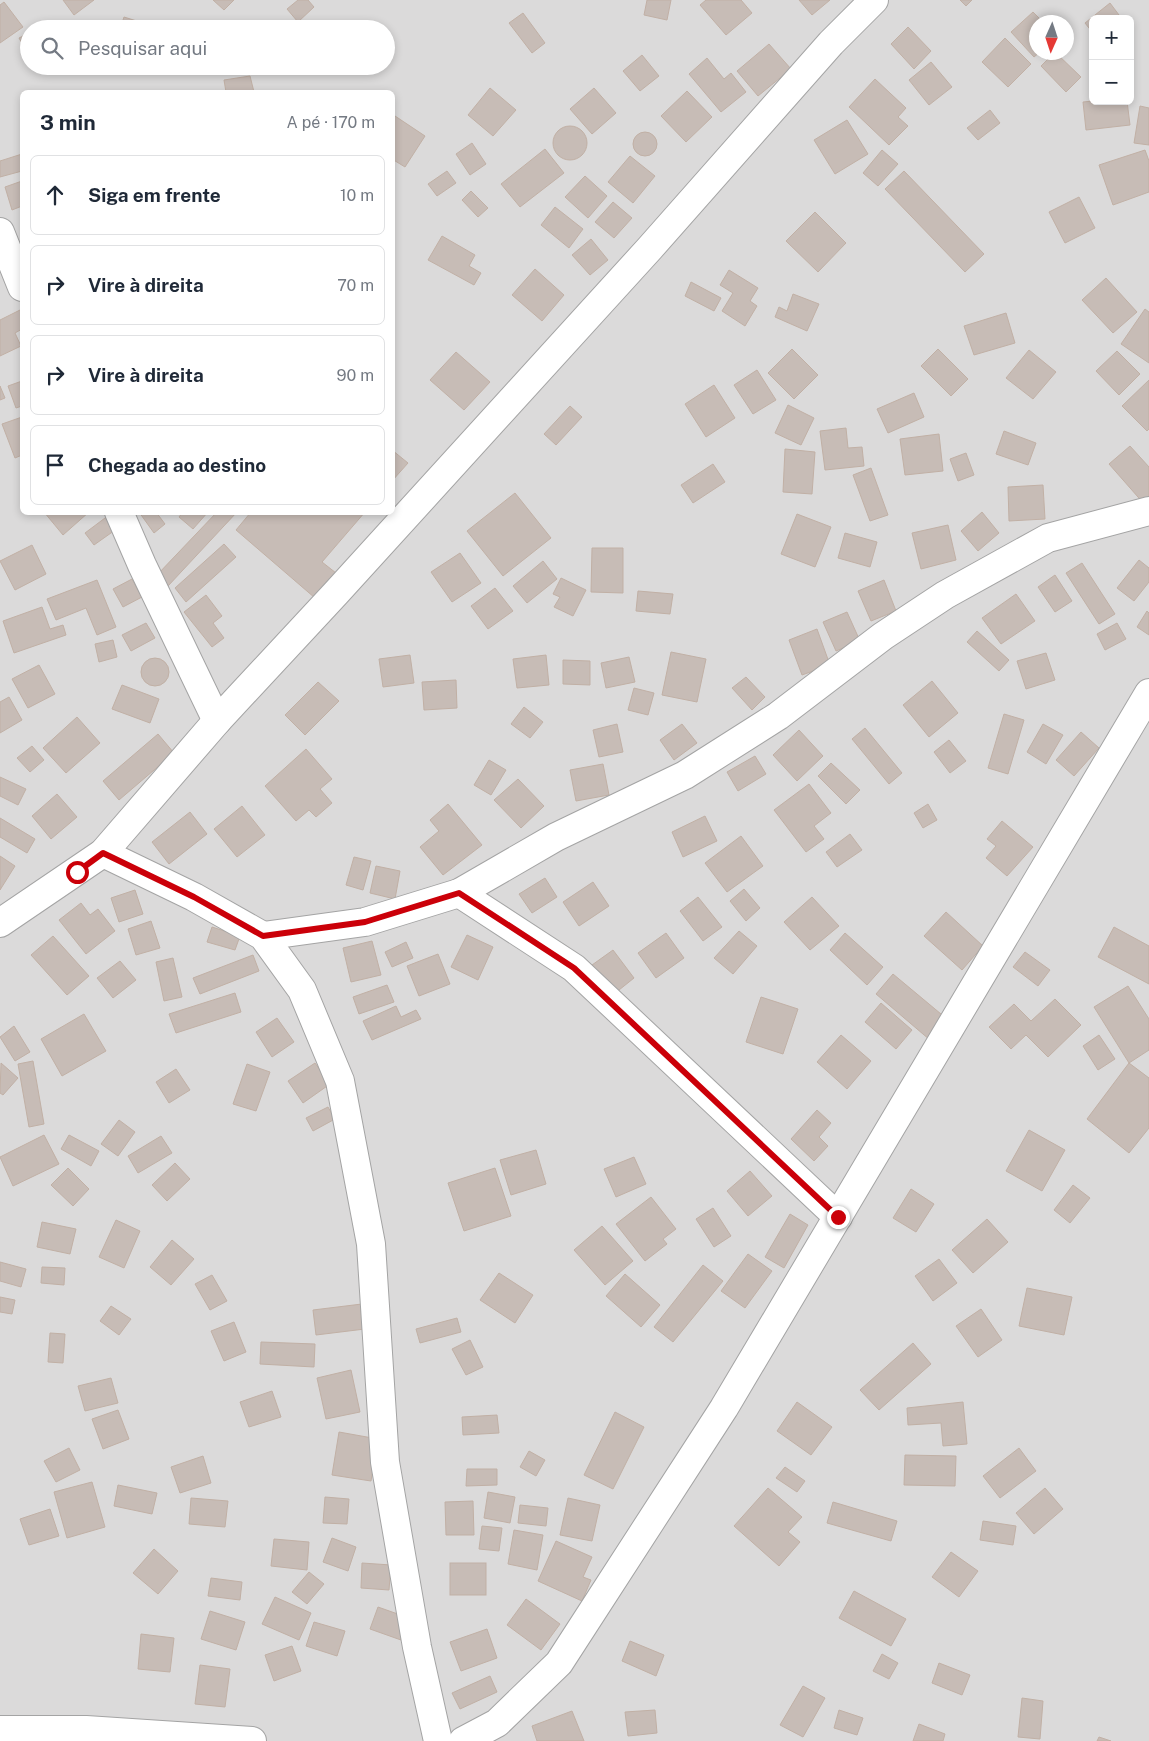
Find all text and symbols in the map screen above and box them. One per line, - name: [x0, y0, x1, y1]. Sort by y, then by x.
- north arrow: [1029, 15, 1074, 60]
- map controls: [1089, 15, 1134, 105]
- button: +: [1089, 15, 1134, 60]
- search box: [20, 20, 395, 75]
- icon: search: [38, 34, 66, 62]
- text: Pesquisar aqui: [78, 37, 207, 59]
- button: −: [1089, 60, 1134, 105]
- text: 3 min: [40, 110, 96, 135]
- text: A pé · 170 m: [287, 113, 375, 132]
- icon: ahead: [41, 181, 69, 209]
- text: Siga em frente: [88, 184, 221, 206]
- text: 10 m: [340, 186, 374, 205]
- icon: right: [41, 271, 69, 299]
- text: Vire à direita: [88, 274, 204, 296]
- text: 70 m: [337, 276, 374, 295]
- icon: right: [41, 361, 69, 389]
- text: Vire à direita: [88, 364, 204, 386]
- text: 90 m: [337, 366, 374, 385]
- icon: arrive: [41, 451, 69, 479]
- text: Chegada ao destino: [88, 454, 266, 476]
- route start: [66, 861, 89, 884]
- route end: [827, 1206, 850, 1229]

